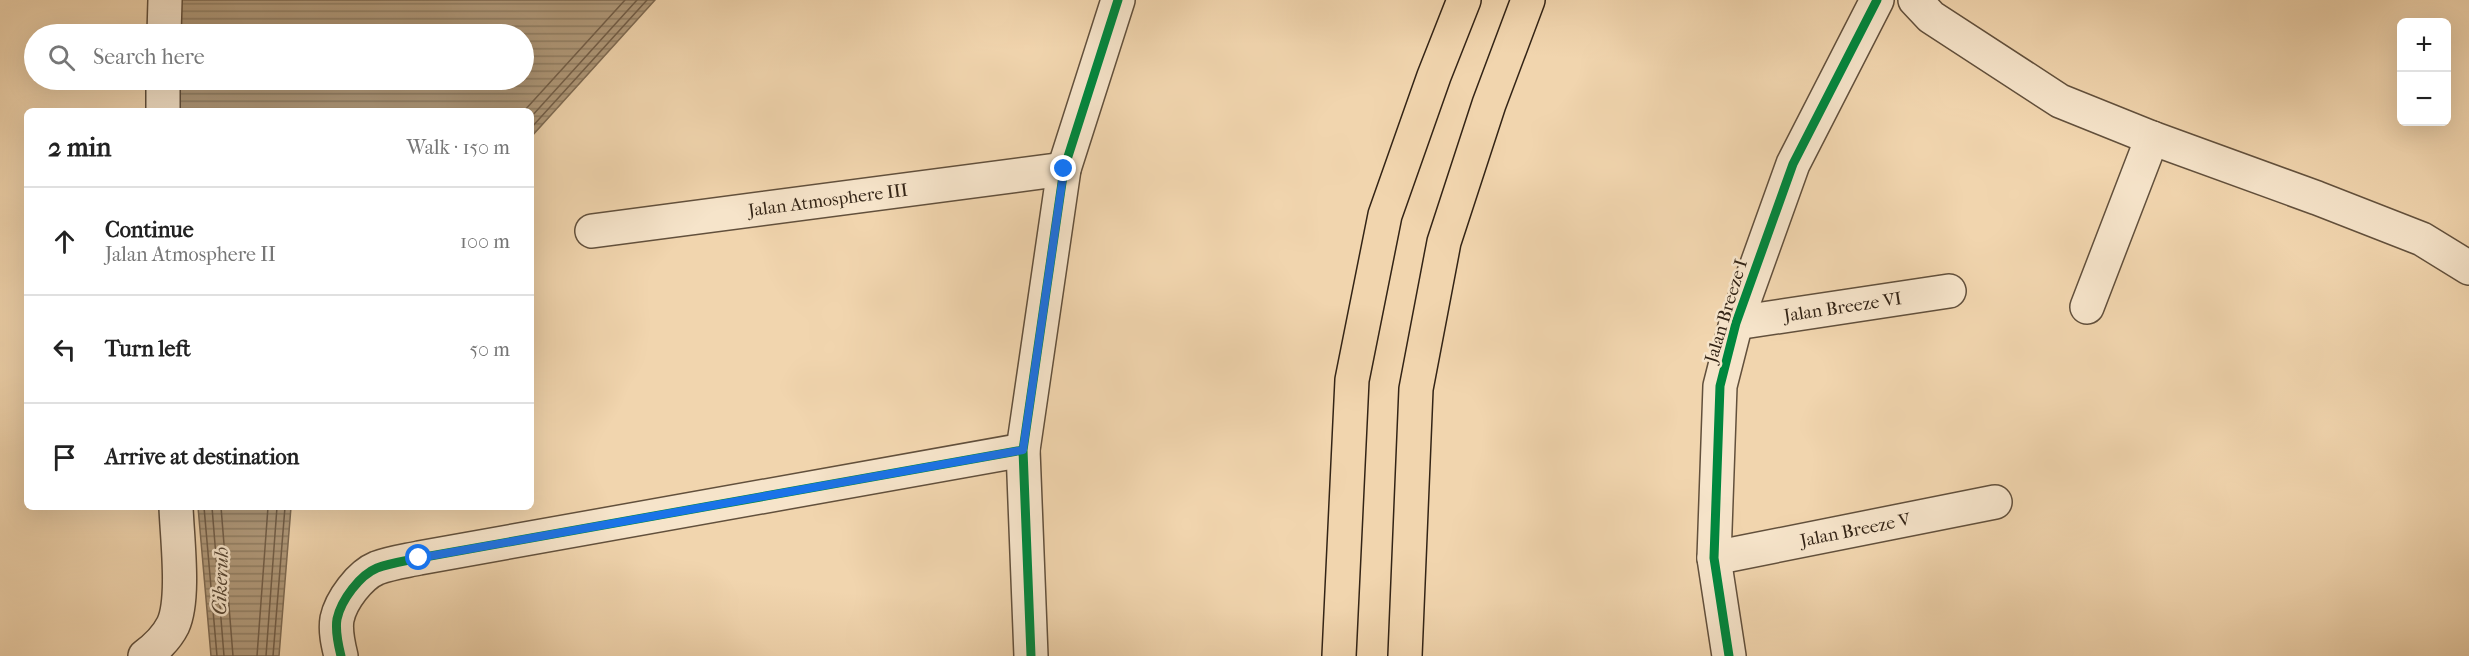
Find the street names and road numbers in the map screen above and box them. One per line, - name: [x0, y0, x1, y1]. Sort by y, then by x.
- street label: Jalan Atmosphere III: [745, 180, 909, 222]
- street label: Jalan Breeze I: [1700, 257, 1752, 367]
- street label: Jalan Breeze VI: [1781, 288, 1903, 327]
- street label: Jalan Breeze V: [1796, 509, 1913, 552]

